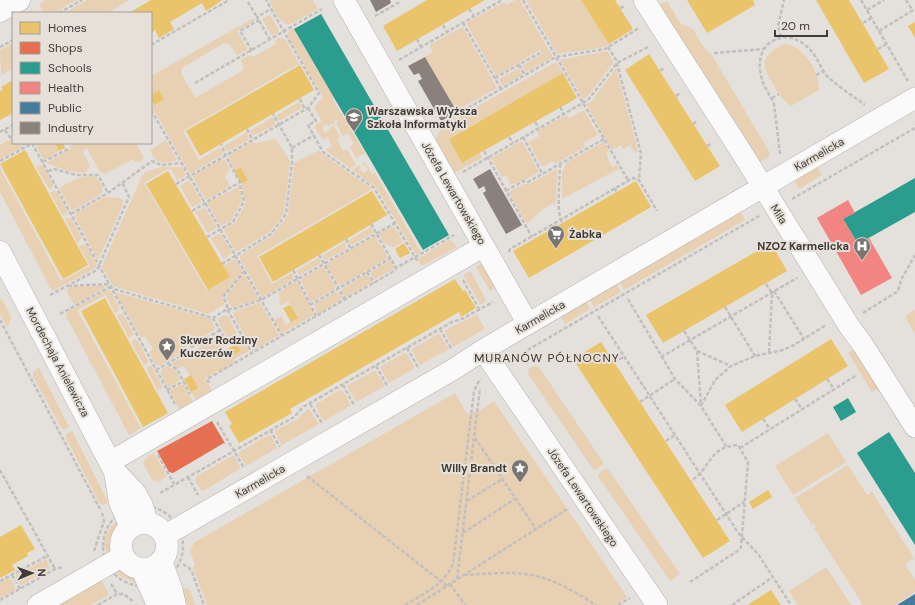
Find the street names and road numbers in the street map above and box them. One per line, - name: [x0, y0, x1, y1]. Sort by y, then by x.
- street label: Karmelicka: [792, 134, 846, 174]
- street label: Józefa Lewartowskiego: [419, 139, 489, 247]
- street label: Miła: [768, 202, 790, 226]
- street label: Karmelicka: [513, 297, 567, 337]
- street label: Mordechaja Anielewicza: [23, 305, 93, 419]
- street label: Józefa Lewartowskiego: [545, 445, 621, 549]
- street label: Karmelicka: [233, 461, 287, 501]

